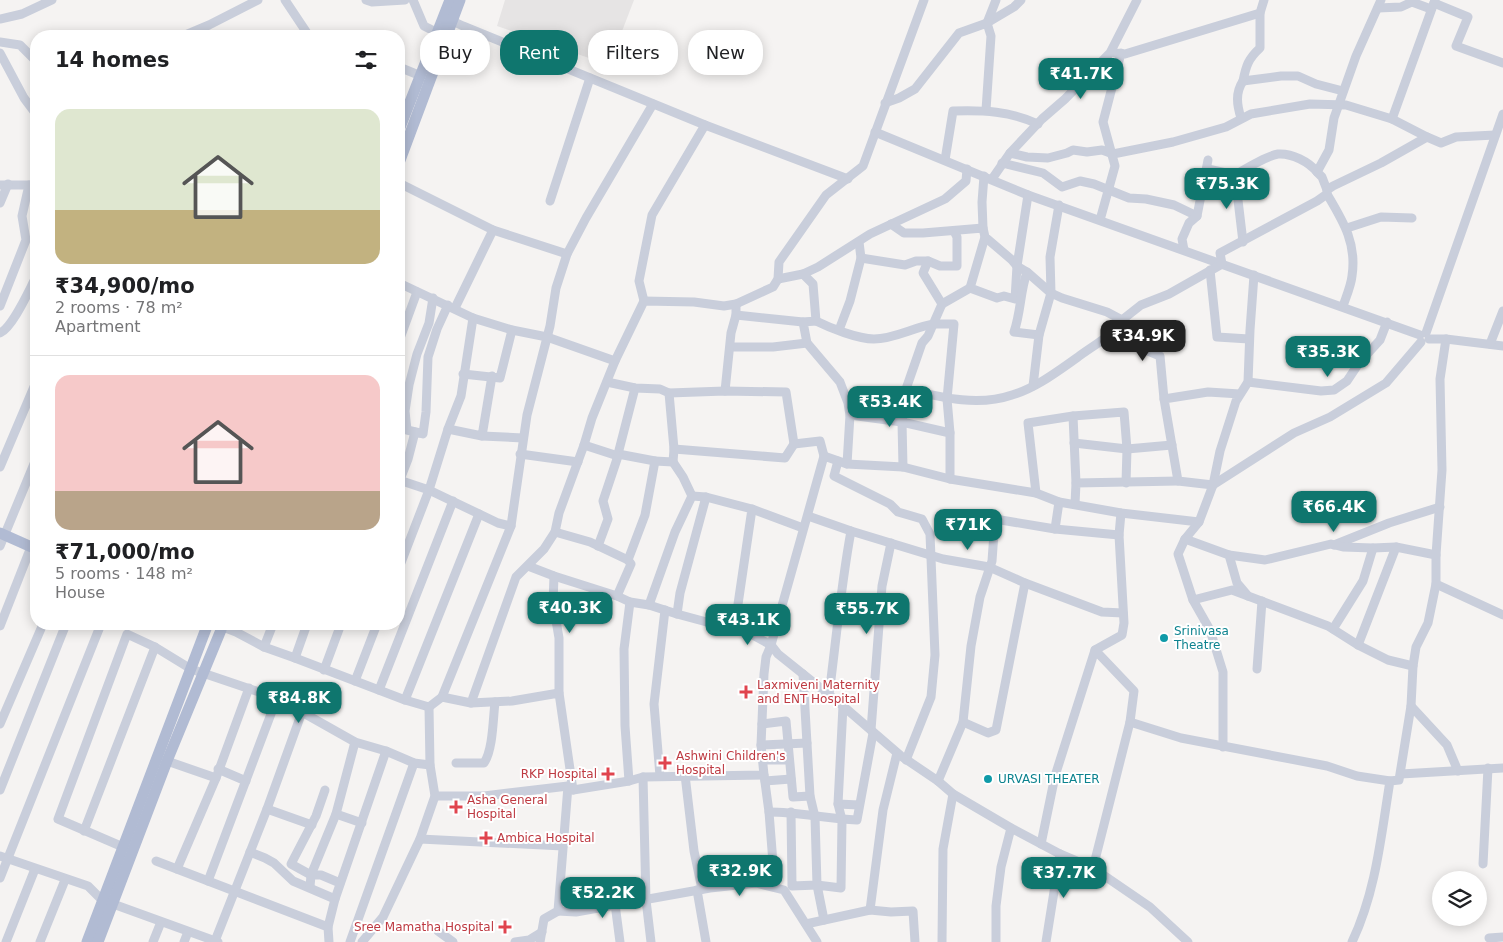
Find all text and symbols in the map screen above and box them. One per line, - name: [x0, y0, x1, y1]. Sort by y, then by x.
- chip: Buy: [420, 30, 490, 75]
- chip: Rent: [500, 30, 578, 75]
- chip: Filters: [588, 30, 678, 75]
- chip: New: [688, 30, 763, 75]
- icon: filters: [352, 46, 380, 74]
- text: 14 homes: [55, 48, 170, 72]
- pin: ₹41.7K: [1040, 58, 1122, 100]
- text: ₹41.7K: [1049, 64, 1113, 83]
- icon: home: [173, 142, 263, 232]
- pin: ₹75.3K: [1186, 168, 1268, 210]
- text: ₹75.3K: [1195, 174, 1259, 193]
- text: ₹34,900/mo: [55, 274, 195, 298]
- text: 2 rooms · 78 m²: [55, 298, 183, 317]
- text: Apartment: [55, 317, 141, 336]
- pin: ₹34.9K: [1102, 320, 1184, 362]
- text: ₹34.9K: [1111, 326, 1175, 345]
- pin: ₹35.3K: [1287, 336, 1369, 378]
- text: ₹35.3K: [1296, 342, 1360, 361]
- pin: ₹53.4K: [849, 386, 931, 428]
- text: ₹53.4K: [858, 392, 922, 411]
- icon: home: [173, 407, 263, 497]
- pin: ₹66.4K: [1293, 490, 1375, 533]
- text: ₹66.4K: [1302, 497, 1366, 516]
- pin: ₹71K: [938, 508, 998, 551]
- text: ₹71K: [945, 515, 991, 534]
- text: ₹71,000/mo: [55, 540, 195, 564]
- text: 5 rooms · 148 m²: [55, 564, 193, 583]
- text: House: [55, 583, 105, 602]
- pin: ₹40.3K: [529, 592, 611, 634]
- pin: ₹55.7K: [826, 592, 908, 635]
- text: ₹40.3K: [538, 598, 602, 617]
- text: ₹55.7K: [835, 599, 899, 618]
- pin: ₹43.1K: [707, 604, 789, 646]
- text: ₹43.1K: [716, 610, 780, 629]
- place label: Srinivasa Theatre: [1173, 624, 1229, 652]
- marker: Srinivasa Theatre: [1158, 632, 1170, 644]
- place label: Laxmiveni Maternity and ENT Hospital: [757, 678, 880, 706]
- pin: ₹84.8K: [258, 682, 340, 724]
- marker: Laxmiveni Maternity and ENT Hospital: [739, 685, 753, 699]
- text: ₹84.8K: [267, 688, 331, 707]
- place label: Ashwini Children's Hospital: [676, 749, 785, 777]
- marker: Ashwini Children's Hospital: [658, 756, 672, 770]
- place label: RKP Hospital: [521, 767, 597, 781]
- marker: RKP Hospital: [601, 767, 615, 781]
- place label: URVASI THEATER: [998, 772, 1100, 786]
- marker: URVASI THEATER: [982, 773, 994, 785]
- place label: Asha General Hospital: [467, 793, 548, 821]
- marker: Asha General Hospital: [449, 800, 463, 814]
- marker: Ambica Hospital: [479, 831, 493, 845]
- place label: Ambica Hospital: [497, 831, 595, 845]
- pin: ₹32.9K: [699, 854, 781, 897]
- pin: ₹37.7K: [1023, 856, 1105, 899]
- text: ₹32.9K: [708, 861, 772, 880]
- text: ₹37.7K: [1032, 863, 1096, 882]
- map controls: [1432, 871, 1487, 926]
- button: layers: [1432, 871, 1487, 926]
- pin: ₹52.2K: [562, 876, 644, 919]
- text: ₹52.2K: [571, 883, 635, 902]
- place label: Sree Mamatha Hospital: [354, 920, 494, 934]
- marker: Sree Mamatha Hospital: [498, 920, 512, 934]

